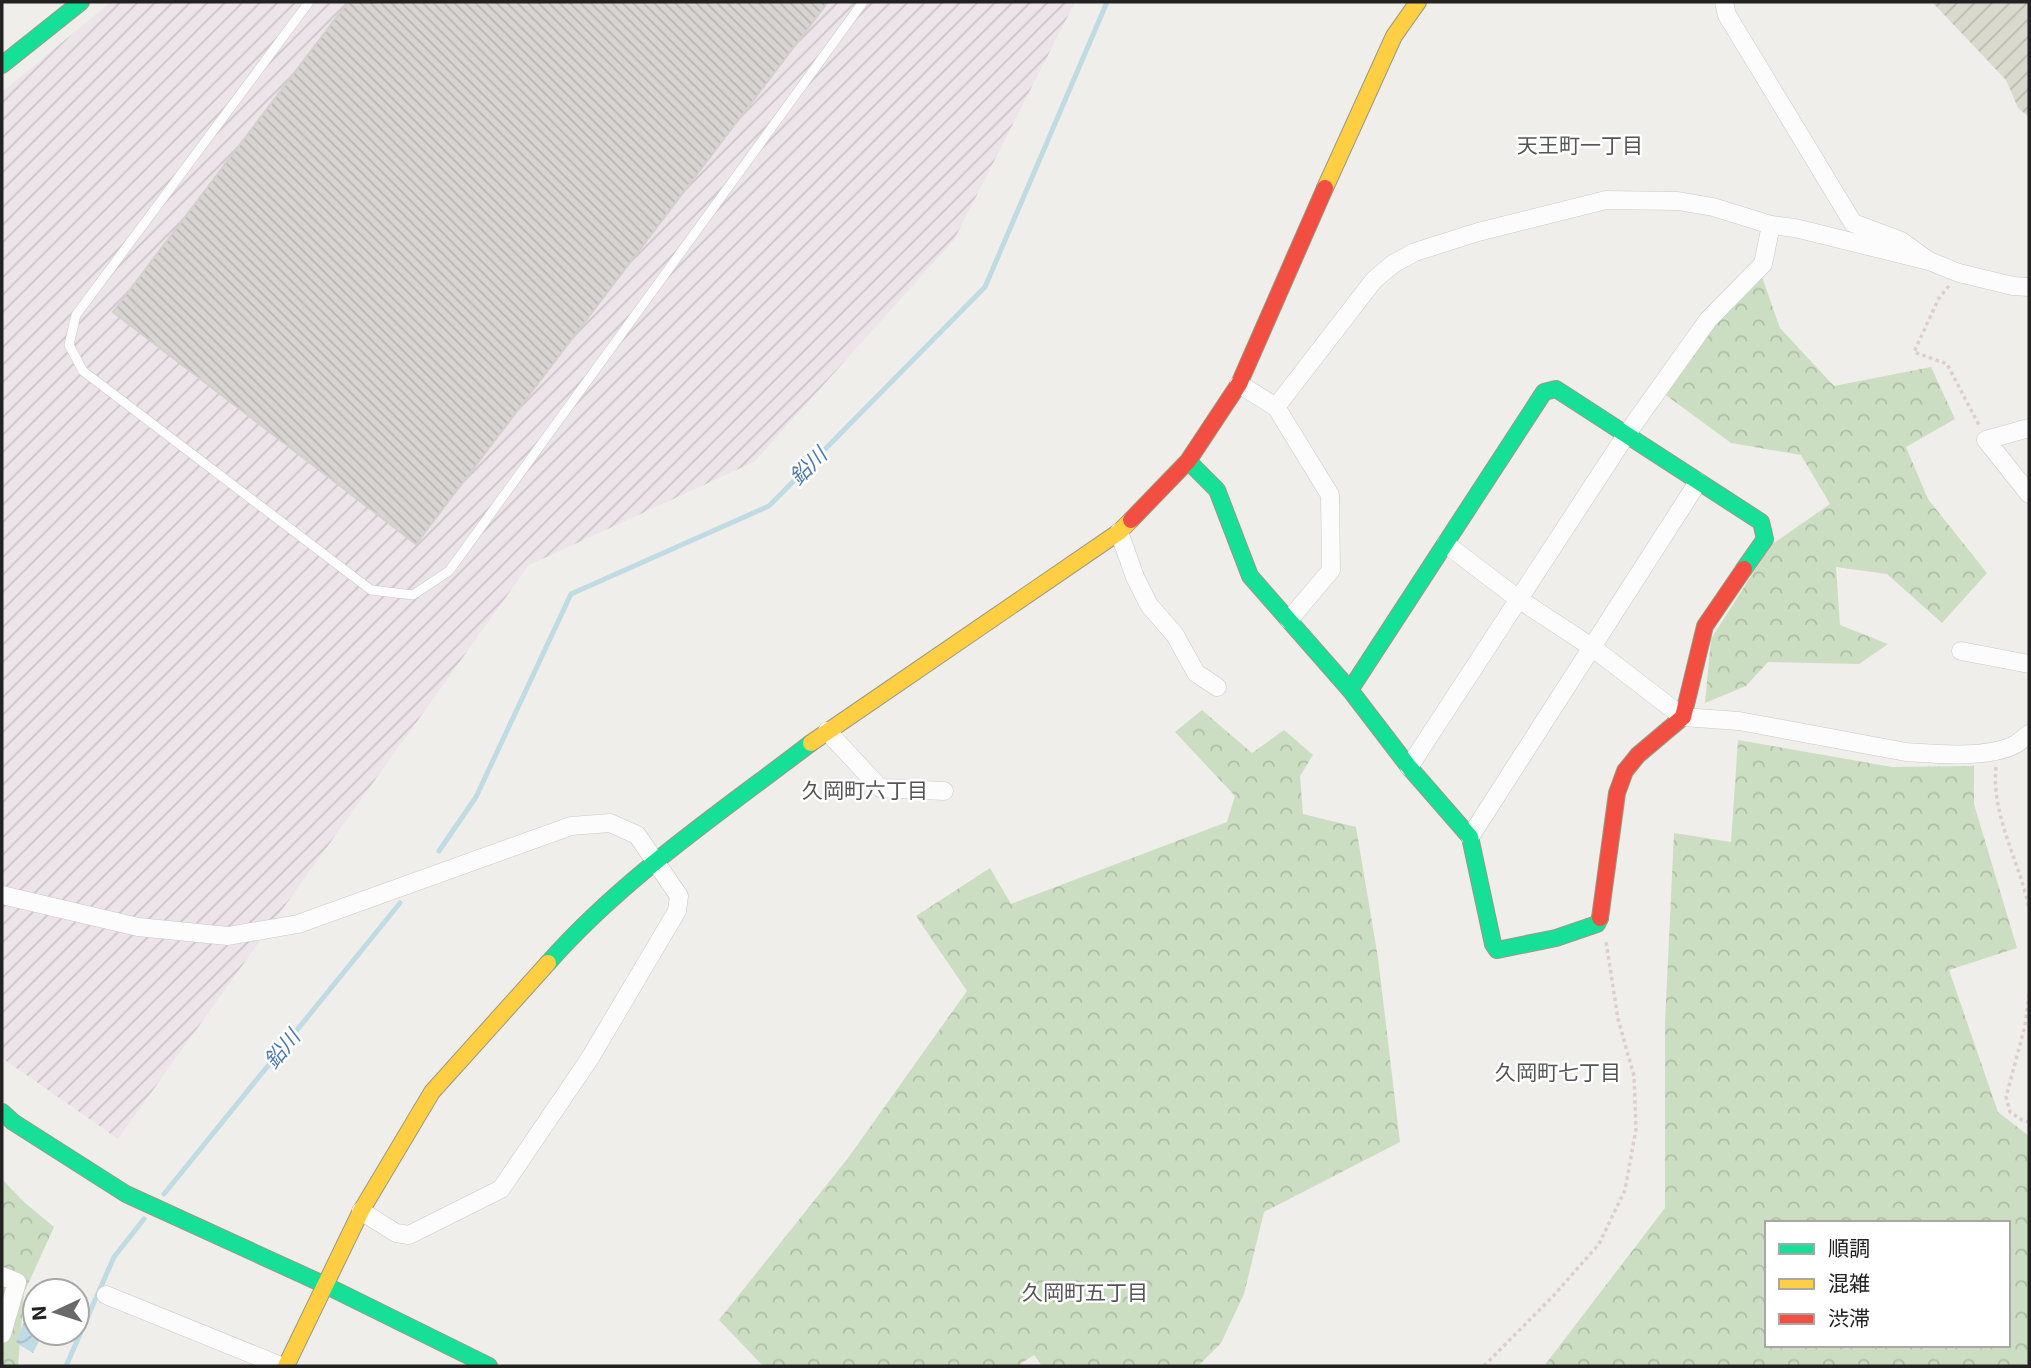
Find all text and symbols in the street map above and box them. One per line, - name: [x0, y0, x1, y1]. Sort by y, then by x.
- district label: 天王町一丁目: [1517, 133, 1643, 158]
- water label: 鉛川: [784, 441, 833, 490]
- district label: 久岡町六丁目: [802, 778, 928, 803]
- water label: 鉛川: [259, 1023, 306, 1073]
- district label: 久岡町七丁目: [1495, 1060, 1621, 1085]
- legend: [1765, 1221, 2010, 1347]
- text: 順調: [1828, 1236, 1870, 1261]
- text: 混雑: [1828, 1271, 1870, 1296]
- north arrow: [21, 1277, 91, 1347]
- district label: 久岡町五丁目: [1022, 1280, 1148, 1305]
- text: N: [28, 1305, 52, 1321]
- text: 渋滞: [1828, 1306, 1870, 1331]

